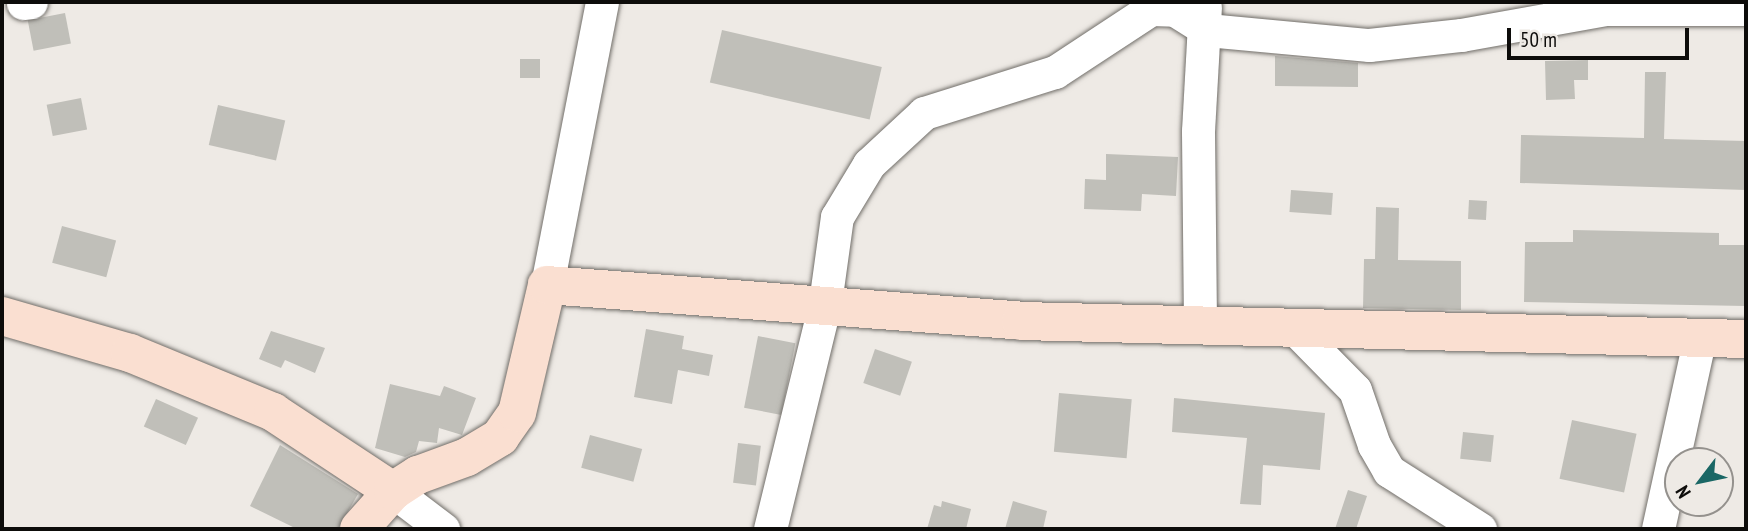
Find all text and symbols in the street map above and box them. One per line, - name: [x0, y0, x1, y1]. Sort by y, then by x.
- scale bar: [1510, 14, 1692, 58]
- text: 50 m: [1520, 26, 1557, 53]
- north arrow: [1664, 447, 1734, 517]
- text: N: [1670, 481, 1696, 503]

